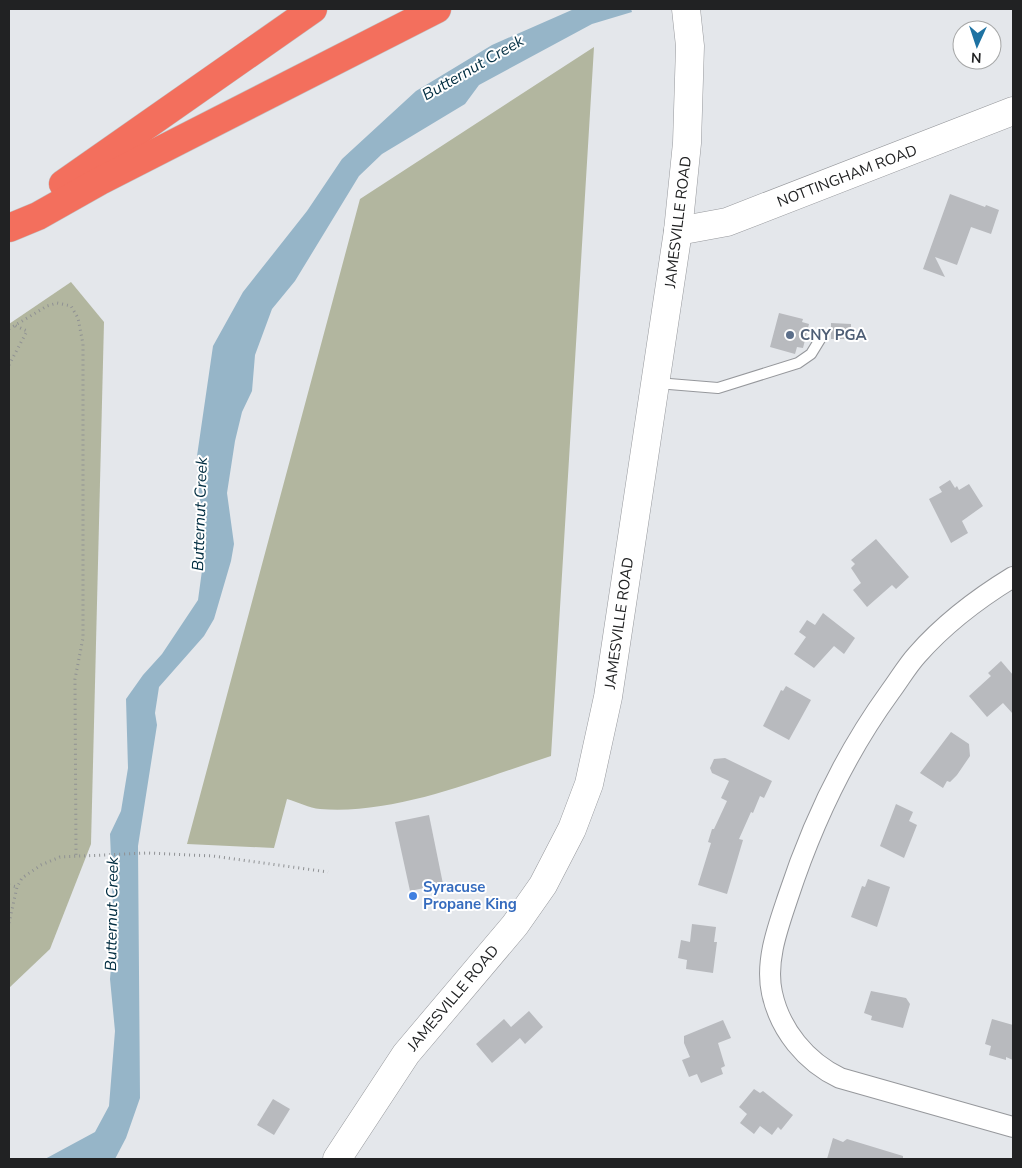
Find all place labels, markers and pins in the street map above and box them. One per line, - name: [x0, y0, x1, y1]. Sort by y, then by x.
- place label: CNY PGA: [800, 325, 867, 345]
- marker: CNY PGA: [784, 329, 796, 341]
- place label: Syracuse Propane King: [423, 877, 517, 914]
- marker: Syracuse Propane King: [407, 890, 419, 902]

